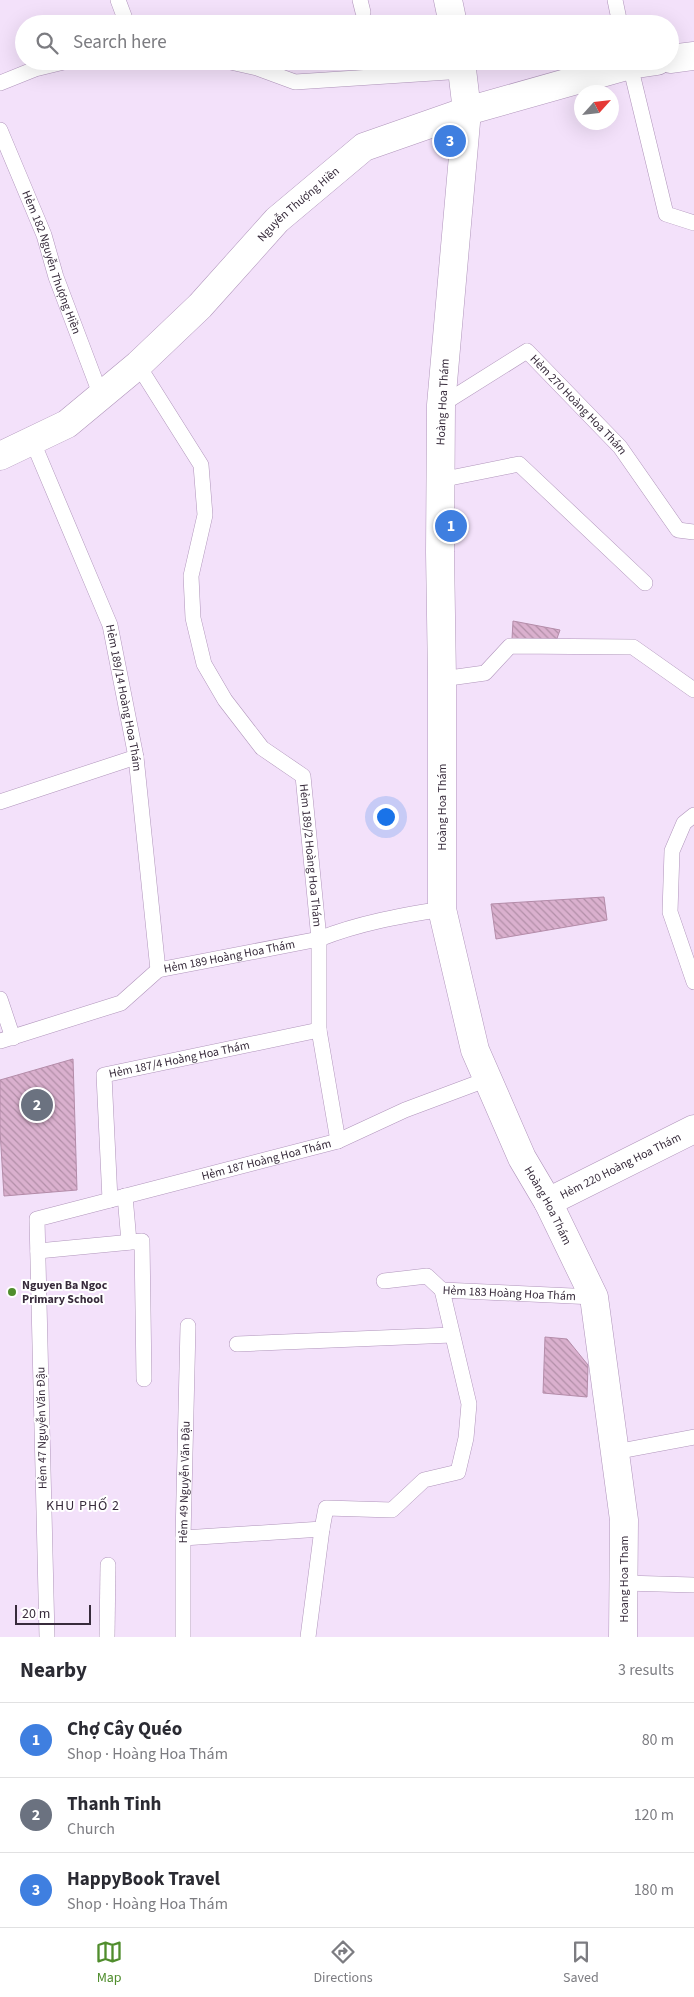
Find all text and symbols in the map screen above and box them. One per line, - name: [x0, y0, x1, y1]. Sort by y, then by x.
- search box: [15, 15, 679, 70]
- icon: search: [33, 29, 61, 57]
- text: Search here: [73, 29, 167, 56]
- north arrow: [574, 85, 619, 130]
- pin: 3: [434, 122, 466, 160]
- street label: Nguyễn Thượng Hiền: [253, 163, 343, 245]
- street label: Hẻm 182 Nguyễn Thượng Hiền: [18, 188, 85, 336]
- street label: Hẻm 270 Hoàng Hoa Thám: [526, 351, 631, 458]
- street label: Hoàng Hoa Thám: [432, 358, 454, 446]
- pin: 1: [435, 507, 467, 545]
- street label: Hẻm 189/14 Hoàng Hoa Thám: [102, 623, 146, 772]
- street label: Hoàng Hoa Thám: [434, 764, 451, 850]
- street label: Hẻm 189/2 Hoàng Hoa Thám: [295, 783, 326, 928]
- your location: [373, 804, 399, 830]
- street label: Hẻm 189 Hoàng Hoa Thám: [162, 935, 296, 977]
- street label: Hẻm 187/4 Hoàng Hoa Thám: [107, 1036, 251, 1082]
- pin: 2: [21, 1086, 53, 1124]
- street label: Hẻm 220 Hoàng Hoa Thám: [557, 1128, 684, 1203]
- street label: Hẻm 187 Hoàng Hoa Thám: [200, 1135, 333, 1185]
- street label: Hoàng Hoa Thám: [520, 1163, 576, 1248]
- place label: Nguyen Ba Ngoc Primary School: [22, 1277, 108, 1308]
- street label: Hẻm 183 Hoàng Hoa Thám: [442, 1282, 576, 1305]
- marker: Nguyen Ba Ngoc Primary School: [6, 1286, 18, 1298]
- street label: Hẻm 47 Nguyễn Văn Đậu: [32, 1367, 52, 1489]
- street label: Hẻm 49 Nguyễn Văn Đậu: [175, 1421, 194, 1543]
- district label: KHU PHỐ 2: [46, 1496, 120, 1516]
- street label: Hoang Hoa Tham: [616, 1536, 633, 1622]
- scale bar: [15, 1602, 91, 1625]
- text: 20 m: [22, 1604, 50, 1624]
- text: Nearby: [20, 1655, 87, 1685]
- text: 3 results: [618, 1659, 674, 1681]
- text: Chợ Cây Quéo: [67, 1716, 182, 1743]
- text: 1: [32, 1729, 40, 1751]
- text: 80 m: [642, 1729, 674, 1751]
- text: Shop · Hoàng Hoa Thám: [67, 1743, 228, 1765]
- text: Thanh Tinh: [67, 1791, 161, 1818]
- text: 2: [32, 1804, 40, 1826]
- text: 120 m: [634, 1804, 674, 1826]
- text: Church: [67, 1818, 115, 1840]
- text: HappyBook Travel: [67, 1866, 220, 1893]
- text: 3: [32, 1879, 40, 1901]
- text: 180 m: [634, 1879, 674, 1901]
- text: Shop · Hoàng Hoa Thám: [67, 1893, 228, 1915]
- tab: Map: [95, 1938, 123, 1988]
- tab: Directions: [313, 1938, 373, 1988]
- tab: Saved: [563, 1938, 599, 1988]

